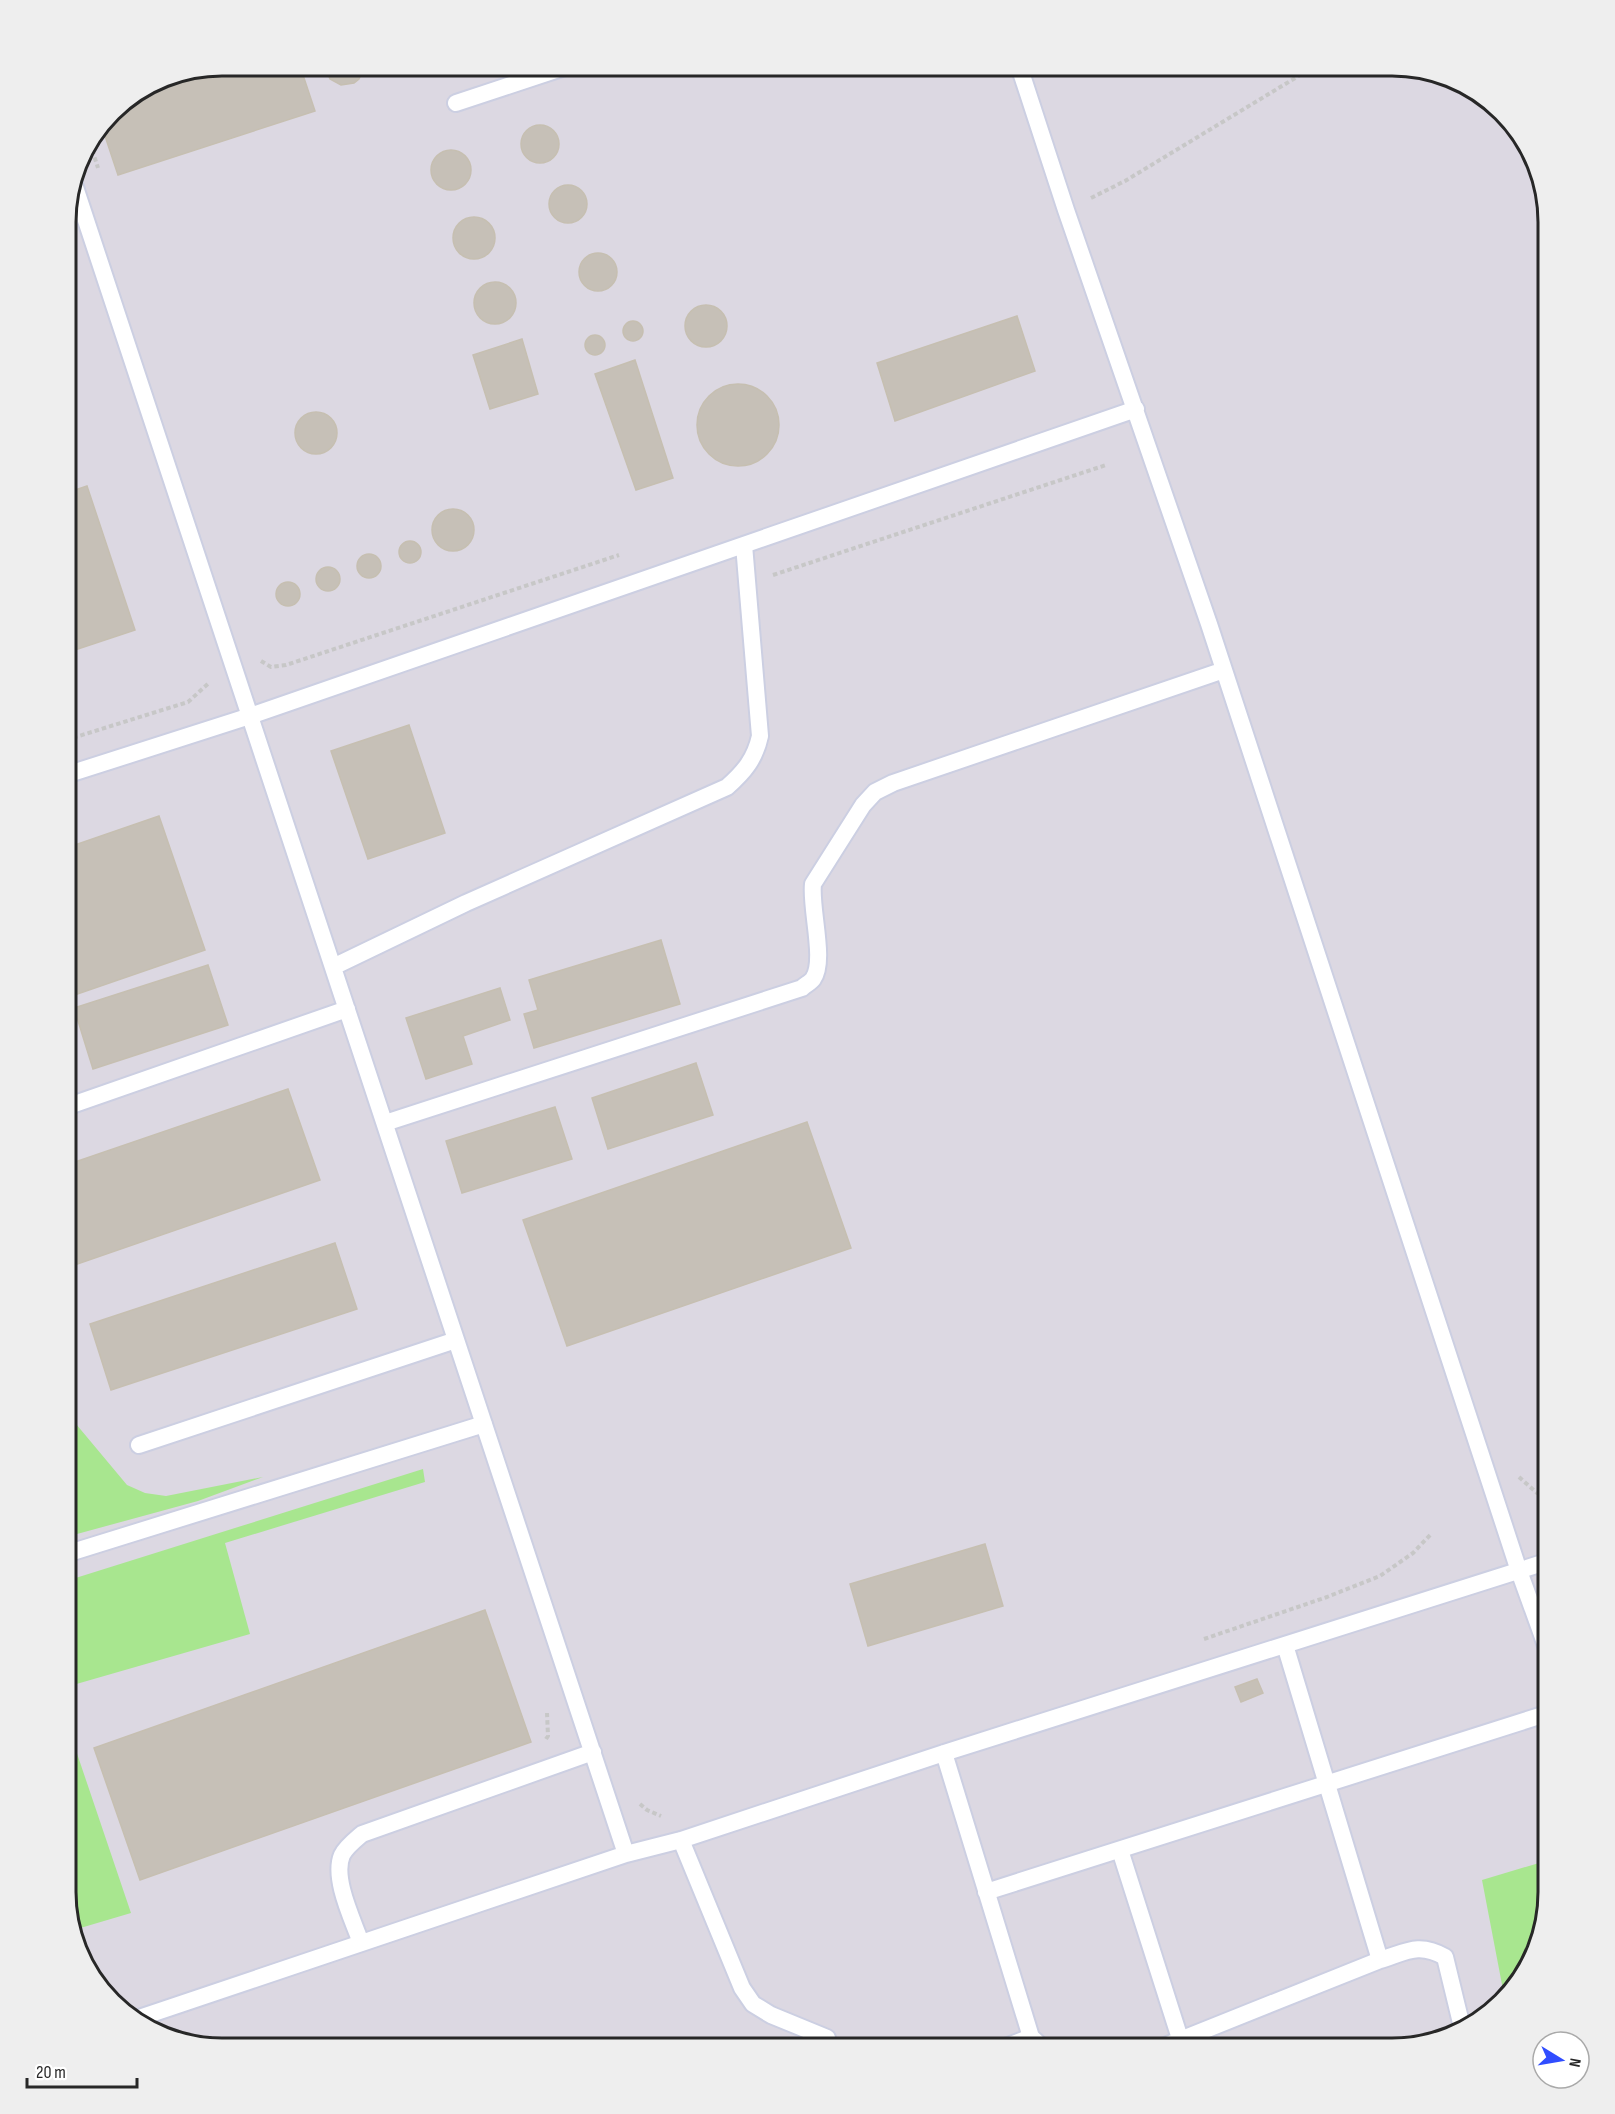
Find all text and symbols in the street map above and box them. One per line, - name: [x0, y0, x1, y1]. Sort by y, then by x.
- north arrow: [1531, 2030, 1591, 2090]
- scale bar: [27, 2051, 136, 2089]
- text: N: [1564, 2057, 1584, 2069]
- text: 20 m: [36, 2062, 66, 2083]

